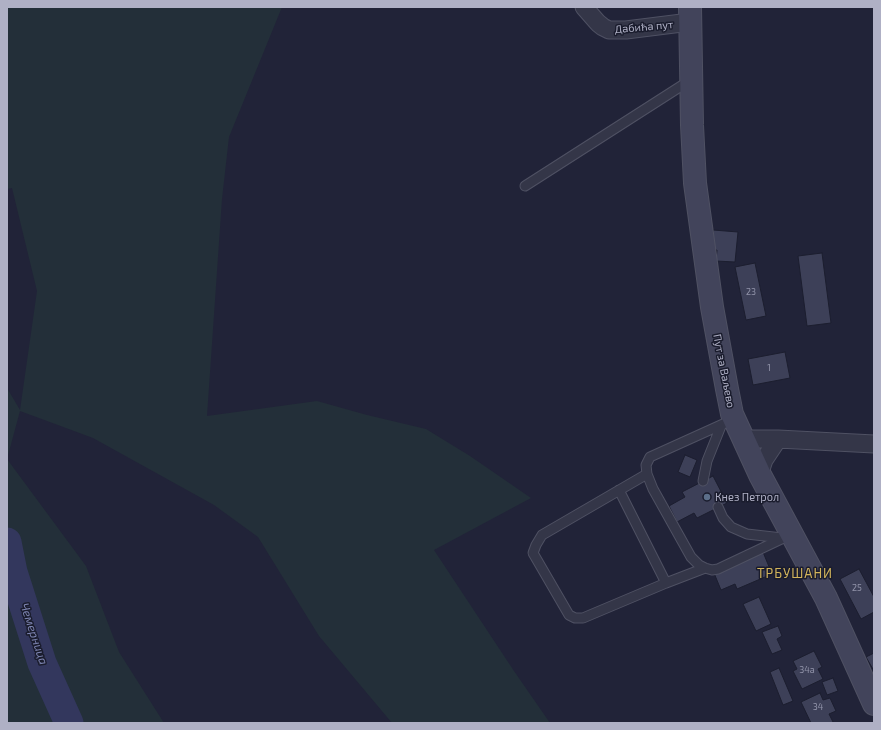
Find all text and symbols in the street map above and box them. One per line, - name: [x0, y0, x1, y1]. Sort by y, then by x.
- street label: Дабића пут: [614, 18, 674, 36]
- house number: 23: [746, 287, 756, 297]
- street label: Пут за Ваљево: [710, 333, 738, 409]
- house number: 1: [767, 363, 771, 373]
- place label: Кнез Петрол: [715, 490, 779, 504]
- marker: Кнез Петрол: [702, 492, 712, 502]
- district label: ТРБУШАНИ: [757, 566, 833, 582]
- house number: 25: [852, 583, 862, 593]
- water label: Чемерница: [17, 601, 51, 667]
- house number: 34a: [799, 665, 815, 675]
- house number: 34: [813, 702, 823, 712]

